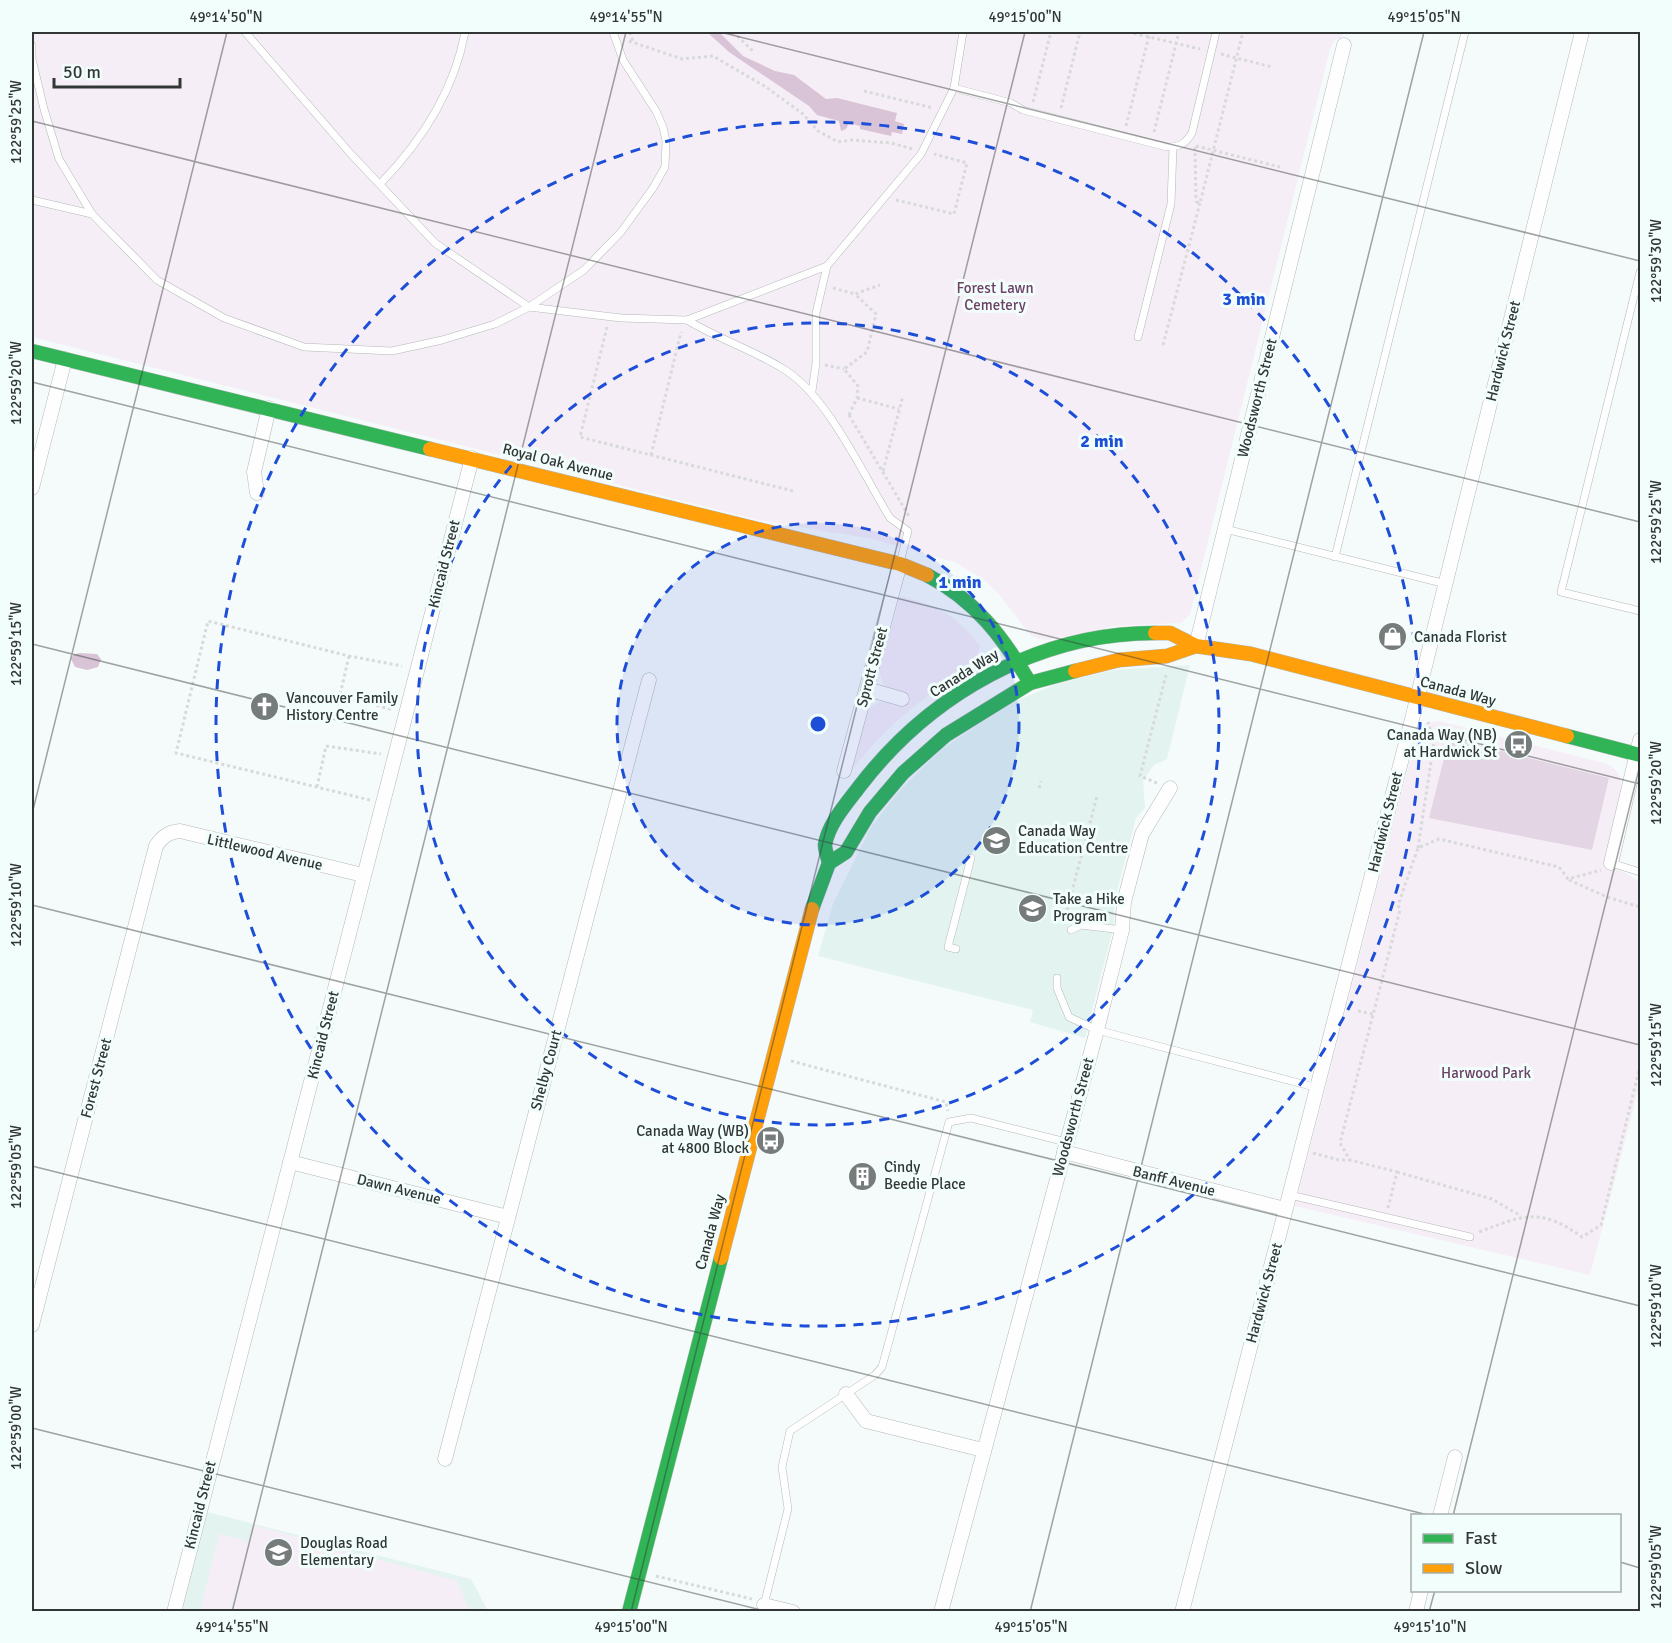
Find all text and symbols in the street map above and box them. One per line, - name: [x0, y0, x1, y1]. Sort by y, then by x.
- text: 49°14'50"N: [189, 8, 263, 26]
- text: 49°14'55"N: [589, 8, 663, 26]
- text: 49°15'00"N: [988, 8, 1062, 26]
- text: 49°15'05"N: [1387, 8, 1461, 26]
- scale bar: [54, 51, 180, 89]
- text: 50 m: [63, 61, 101, 83]
- text: 122°59'25"W: [7, 80, 25, 164]
- text: 122°59'30"W: [1647, 219, 1665, 303]
- park label: Forest Lawn Cemetery: [956, 279, 1034, 314]
- text: 3 min: [1222, 288, 1266, 310]
- street label: Hardwick Street: [1482, 299, 1524, 403]
- street label: Woodsworth Street: [1233, 336, 1281, 460]
- text: 122°59'20"W: [7, 341, 25, 425]
- text: 2 min: [1080, 430, 1124, 452]
- street label: Royal Oak Avenue: [501, 440, 615, 484]
- text: 122°59'25"W: [1647, 480, 1665, 564]
- street label: Kincaid Street: [424, 518, 464, 610]
- text: 1 min: [938, 571, 982, 593]
- text: 122°59'15"W: [7, 602, 25, 686]
- shop icon: Canada Florist: [1377, 621, 1409, 653]
- street label: Sprott Street: [853, 625, 891, 709]
- place label: Canada Florist: [1414, 628, 1507, 646]
- street label: Canada Way: [926, 645, 1002, 701]
- street label: Canada Way: [1418, 672, 1498, 710]
- place label: Vancouver Family History Centre: [286, 689, 398, 724]
- church icon: Vancouver Family History Centre: [249, 691, 281, 723]
- centre of rings: [808, 714, 828, 734]
- place label: Canada Way (NB) at Hardwick St: [1387, 726, 1497, 761]
- bus stop icon: Canada Way (NB) at Hardwick St: [1502, 728, 1534, 760]
- text: 122°59'20"W: [1647, 741, 1665, 825]
- street label: Hardwick Street: [1364, 770, 1406, 874]
- place label: Canada Way Education Centre: [1018, 822, 1128, 857]
- school or university icon: Canada Way Education Centre: [981, 824, 1013, 856]
- street label: Littlewood Avenue: [205, 830, 325, 874]
- text: 122°59'10"W: [7, 863, 25, 947]
- place label: Take a Hike Program: [1053, 890, 1125, 925]
- school or university icon: Take a Hike Program: [1016, 892, 1048, 924]
- street label: Kincaid Street: [303, 989, 343, 1081]
- text: 122°59'15"W: [1647, 1003, 1665, 1087]
- street label: Shelby Court: [527, 1028, 565, 1112]
- street label: Forest Street: [77, 1036, 115, 1120]
- street label: Woodsworth Street: [1048, 1056, 1098, 1178]
- park label: Harwood Park: [1441, 1064, 1531, 1082]
- place label: Canada Way (WB) at 4800 Block: [636, 1122, 749, 1157]
- bus stop icon: Canada Way (WB) at 4800 Block: [754, 1124, 786, 1156]
- text: 122°59'05"W: [7, 1125, 25, 1209]
- place label: Cindy Beedie Place: [884, 1158, 966, 1193]
- building icon: Cindy Beedie Place: [847, 1160, 879, 1192]
- street label: Banff Avenue: [1131, 1162, 1217, 1200]
- street label: Dawn Avenue: [355, 1170, 443, 1208]
- street label: Canada Way: [691, 1192, 729, 1272]
- street label: Hardwick Street: [1242, 1241, 1286, 1345]
- text: 122°59'10"W: [1647, 1264, 1665, 1348]
- text: 122°59'00"W: [7, 1386, 25, 1470]
- street label: Kincaid Street: [180, 1459, 220, 1551]
- legend: [1411, 1514, 1621, 1592]
- text: 122°59'05"W: [1647, 1525, 1665, 1609]
- text: Fast: [1465, 1527, 1497, 1549]
- place label: Douglas Road Elementary: [300, 1534, 388, 1569]
- school or university icon: Douglas Road Elementary: [263, 1536, 295, 1568]
- text: Slow: [1465, 1557, 1502, 1579]
- text: 49°14'55"N: [195, 1618, 269, 1636]
- text: 49°15'00"N: [594, 1618, 668, 1636]
- text: 49°15'05"N: [994, 1618, 1068, 1636]
- text: 49°15'10"N: [1393, 1618, 1467, 1636]

